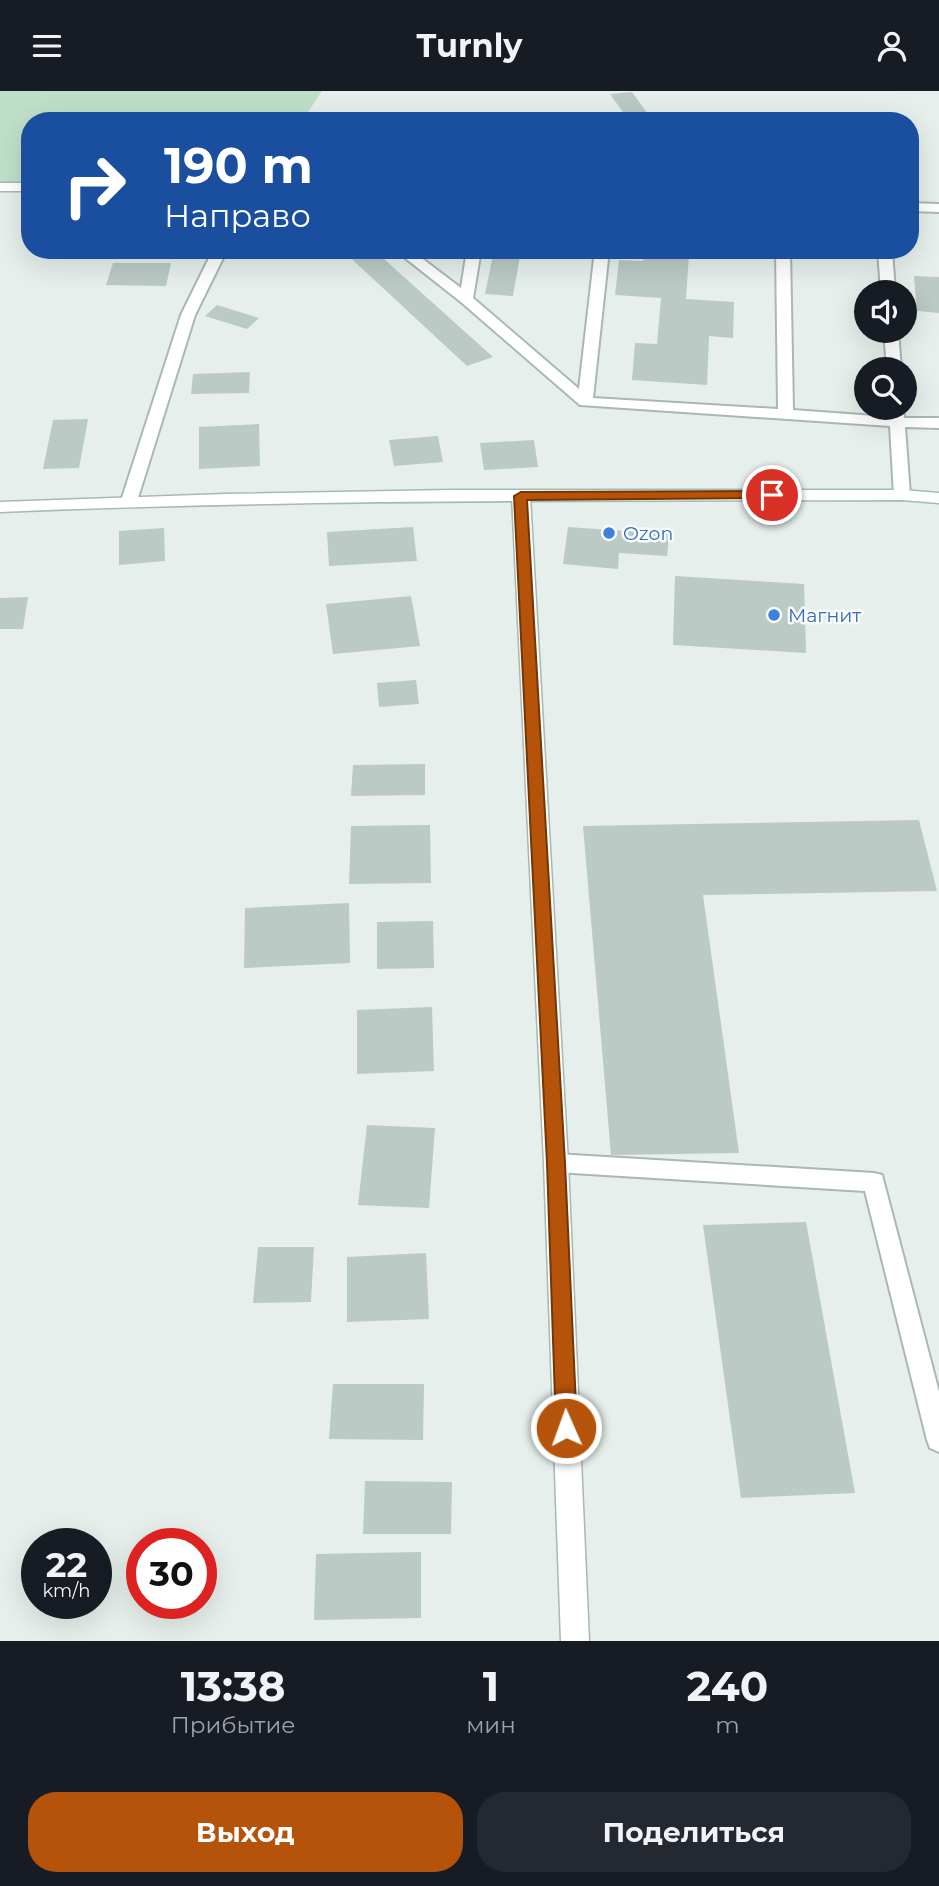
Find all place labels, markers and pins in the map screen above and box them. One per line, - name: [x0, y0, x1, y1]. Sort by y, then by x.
- pin: [742, 465, 802, 525]
- place label: Ozon: [623, 522, 673, 545]
- marker: Ozon: [601, 525, 617, 541]
- place label: Магнит: [788, 604, 861, 627]
- marker: Магнит: [766, 607, 782, 623]

